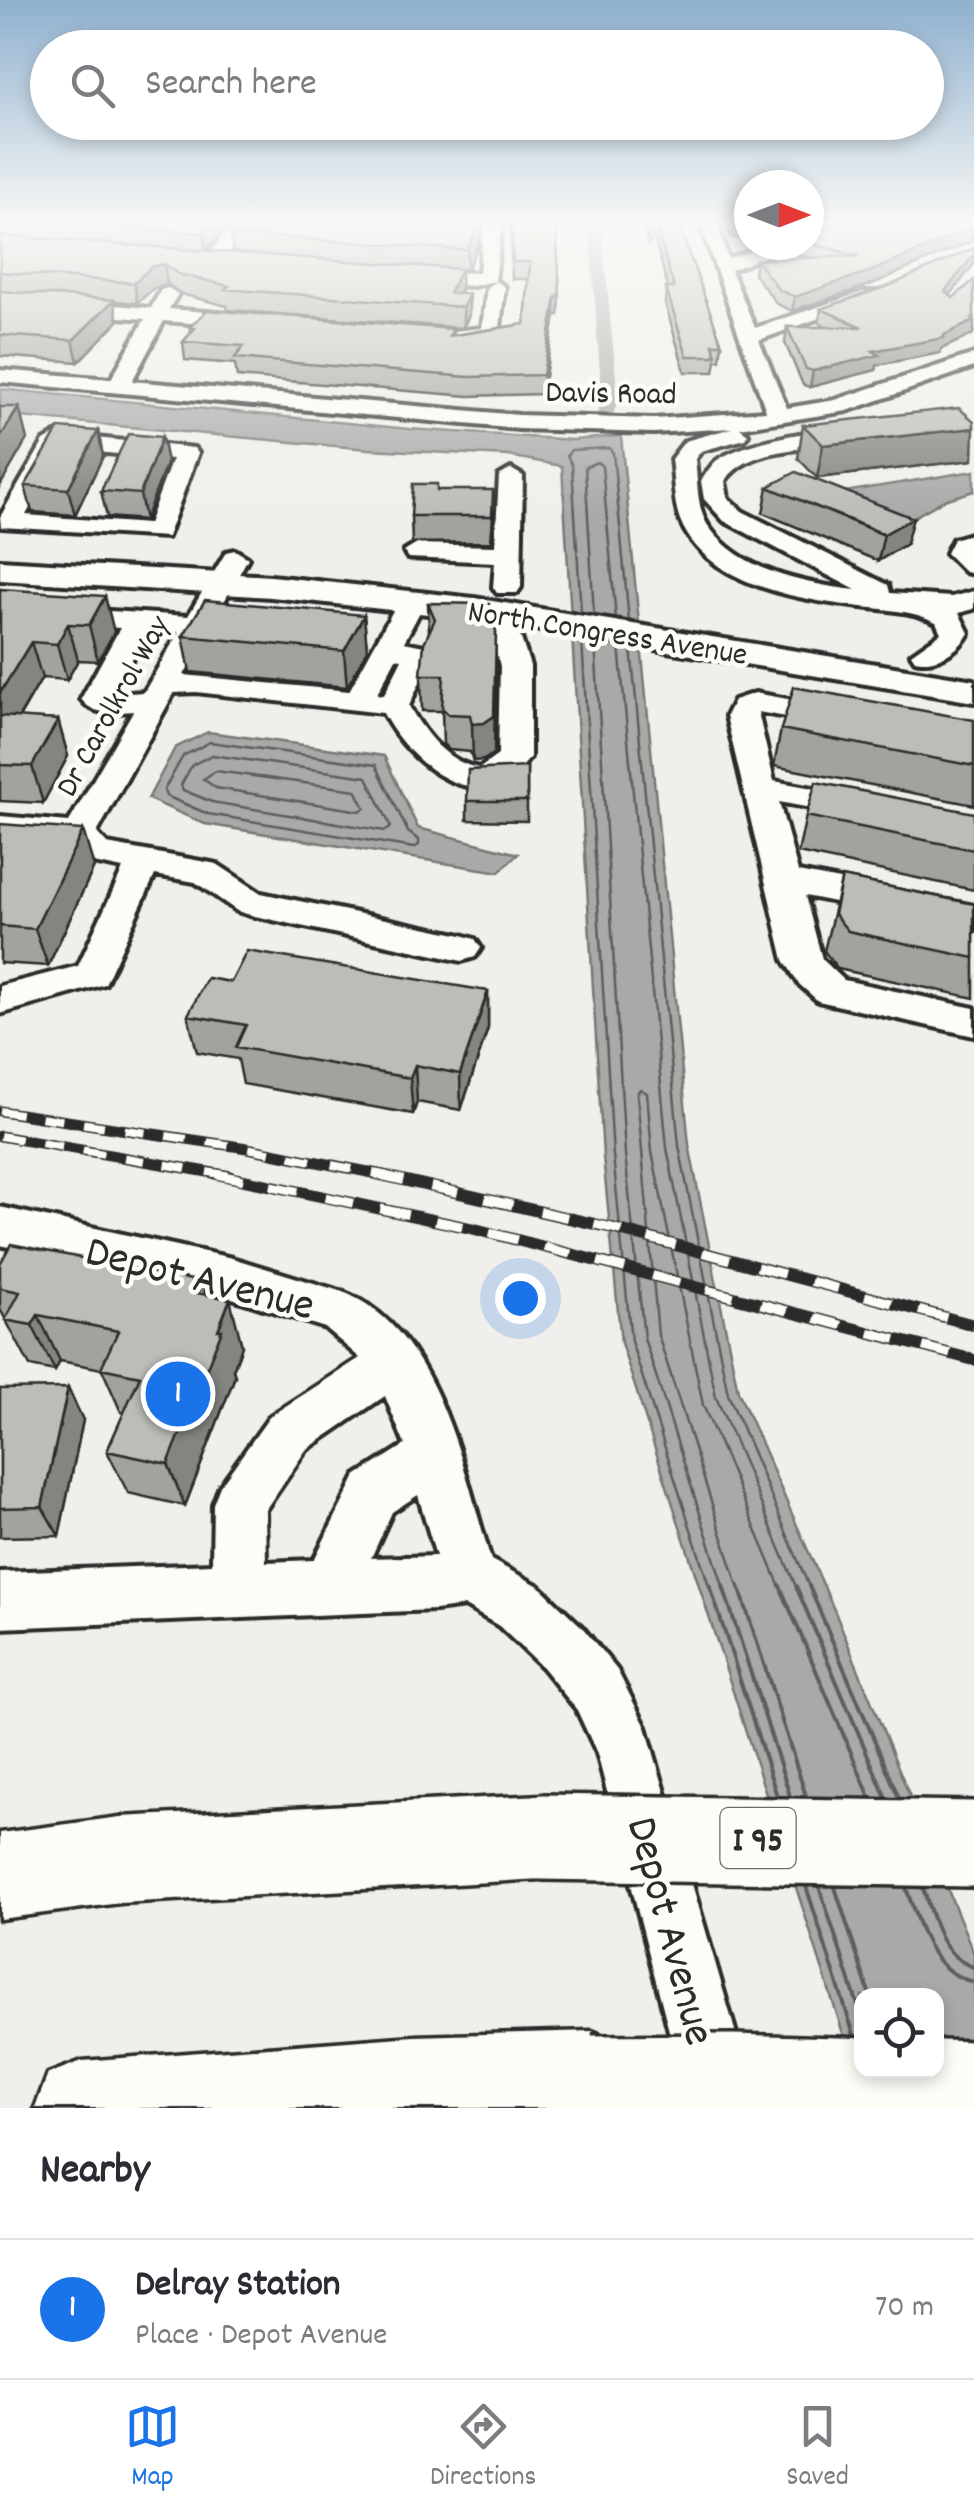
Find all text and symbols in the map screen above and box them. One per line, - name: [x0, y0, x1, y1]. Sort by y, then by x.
- search box: [30, 30, 944, 140]
- icon: search: [65, 58, 120, 113]
- text: Search here: [145, 58, 317, 113]
- north arrow: [734, 170, 824, 260]
- street label: Davis Road: [545, 372, 677, 420]
- street label: North Congress Avenue: [464, 591, 750, 681]
- street label: Dr Carolkrol Way: [47, 608, 185, 806]
- street label: Depot Avenue: [78, 1222, 320, 1341]
- your location: [495, 1273, 546, 1324]
- pin: 1: [146, 1356, 210, 1432]
- road number: I 95: [720, 1808, 796, 1868]
- street label: Depot Avenue: [606, 1811, 728, 2053]
- map controls: [854, 1988, 944, 2078]
- button: locate: [854, 1988, 944, 2078]
- text: Nearby: [40, 2143, 150, 2203]
- text: Delray Station: [135, 2259, 340, 2314]
- text: 1: [69, 2286, 76, 2332]
- text: 70 m: [875, 2286, 934, 2332]
- text: Place · Depot Avenue: [135, 2314, 387, 2360]
- tab: Map: [125, 2399, 180, 2499]
- tab: Directions: [430, 2399, 536, 2499]
- tab: Saved: [786, 2399, 849, 2499]

